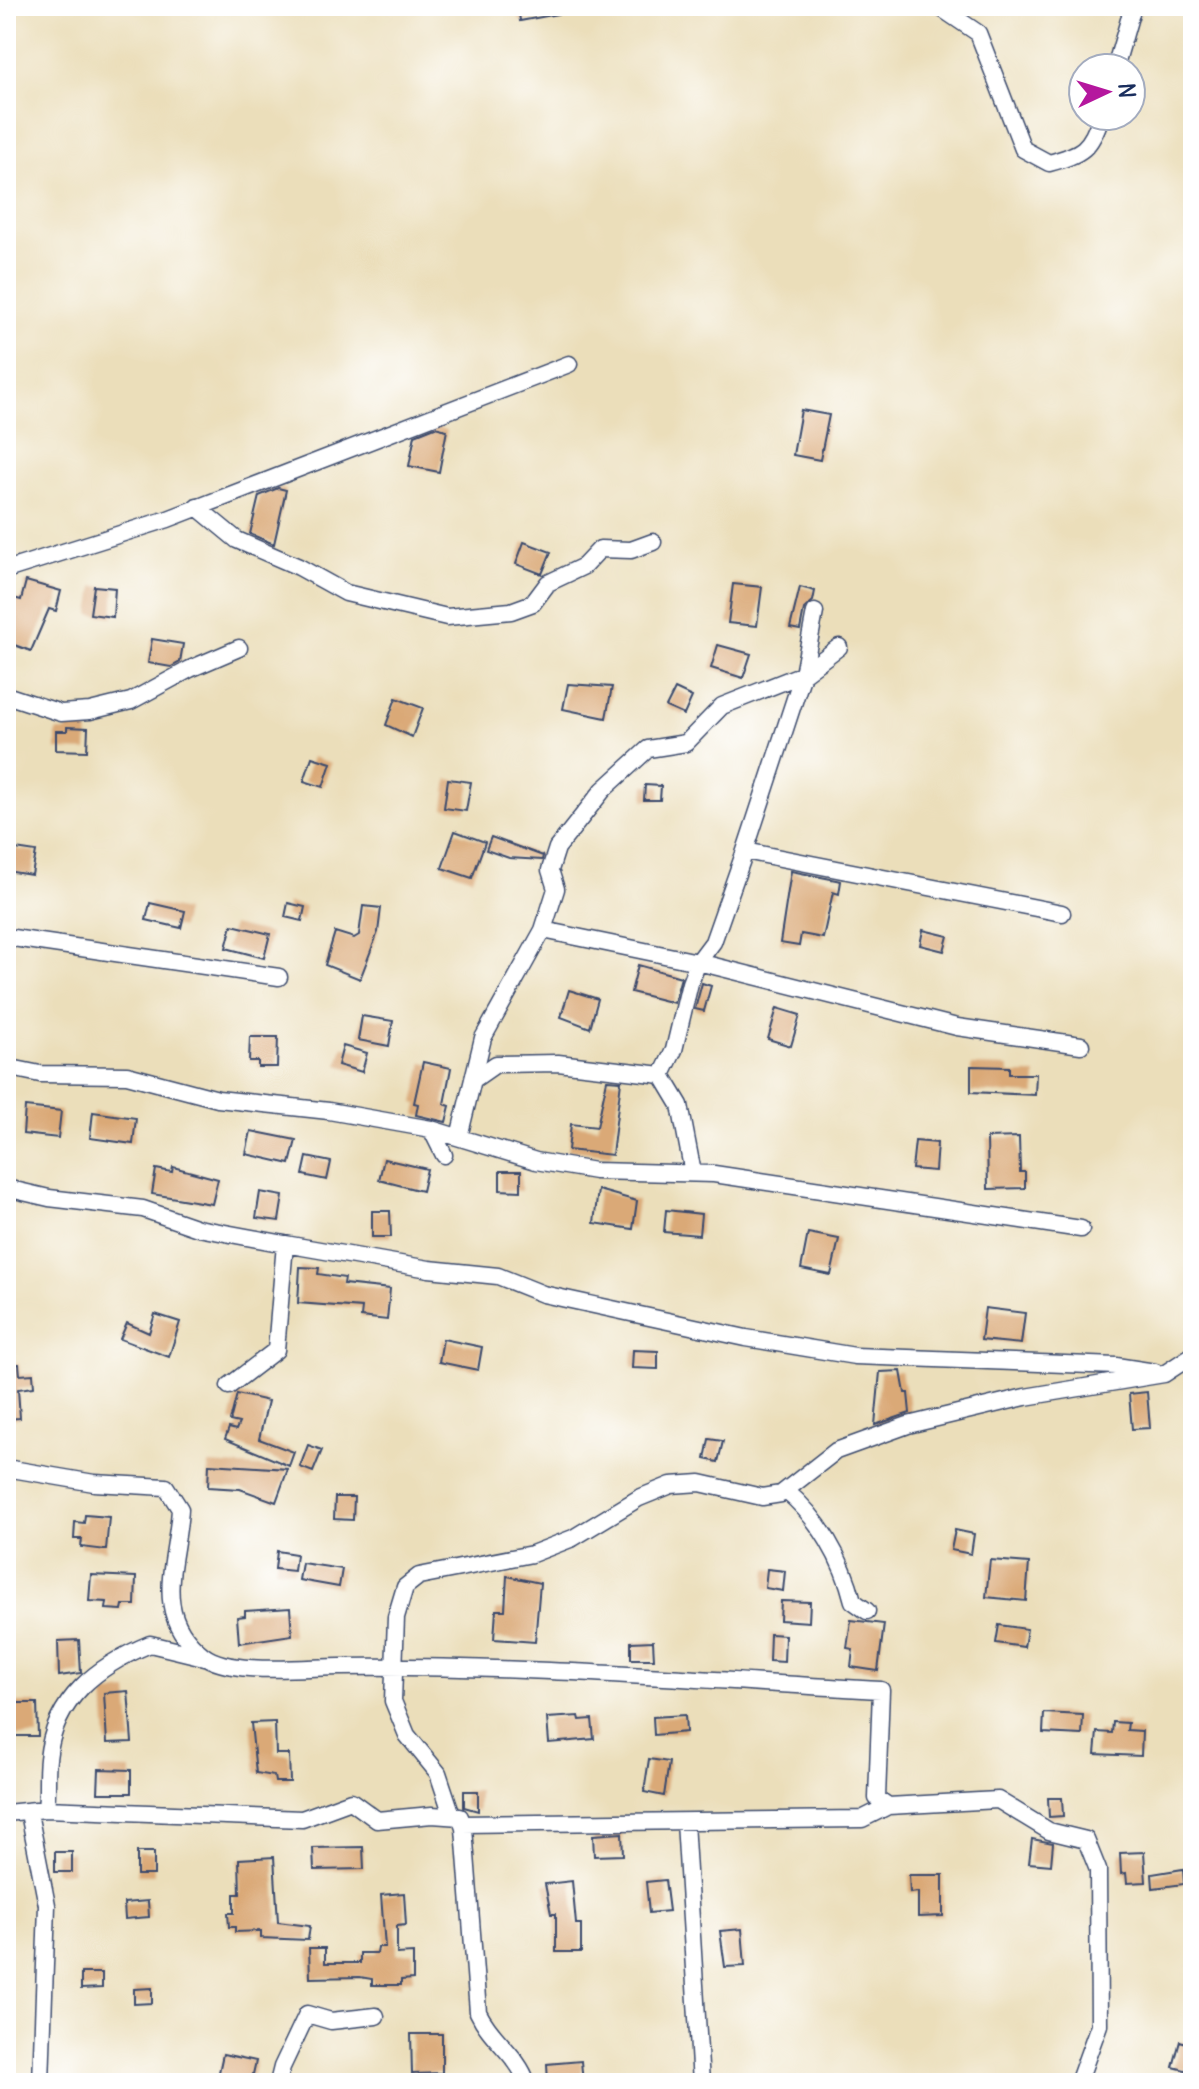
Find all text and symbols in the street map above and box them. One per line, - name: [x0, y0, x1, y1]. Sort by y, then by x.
- north arrow: [1067, 52, 1147, 132]
- text: N: [1112, 82, 1141, 99]

